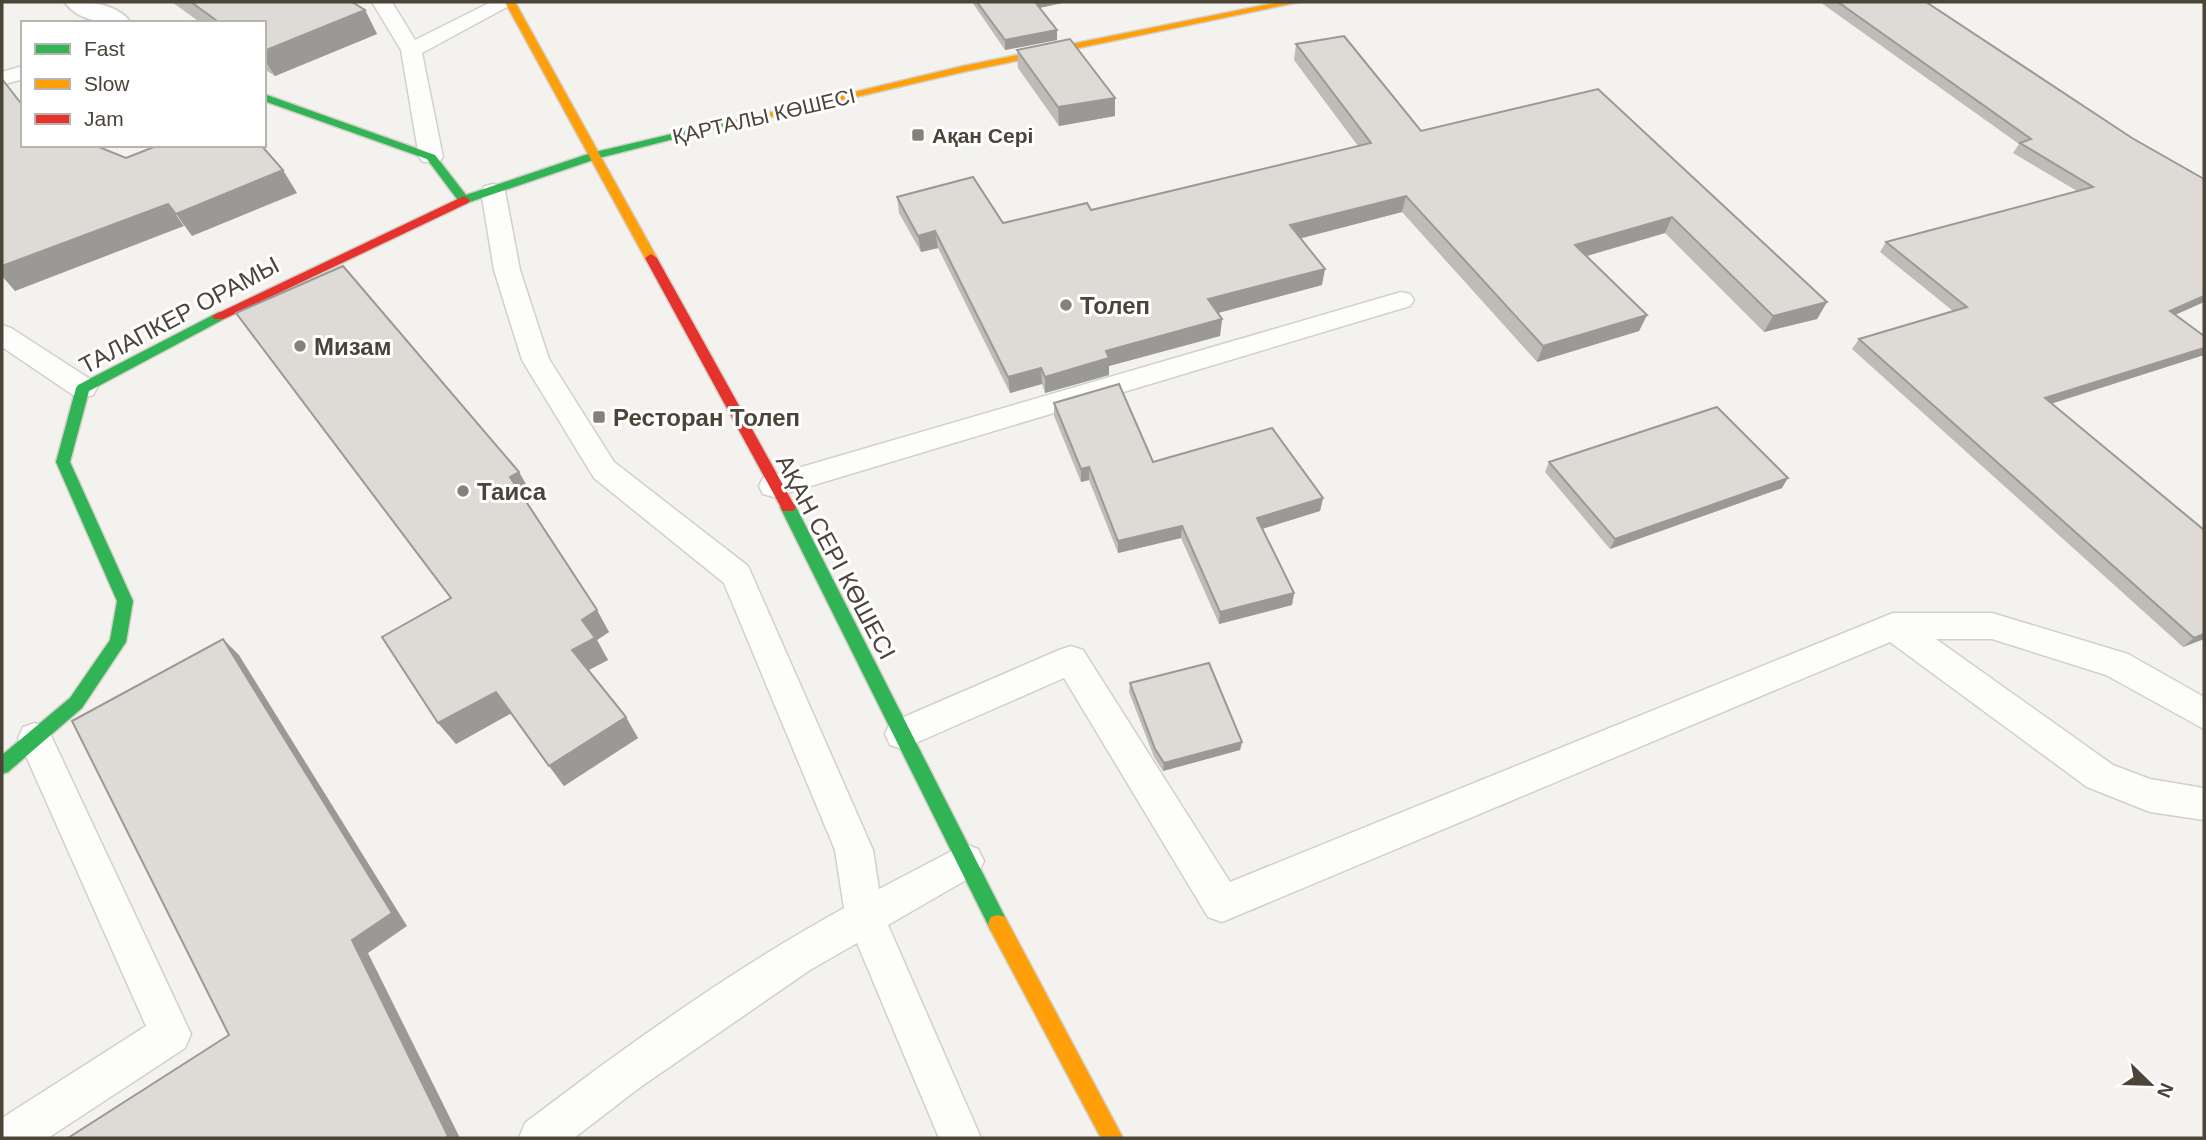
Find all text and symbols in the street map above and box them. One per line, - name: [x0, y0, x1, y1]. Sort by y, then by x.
- legend: [21, 21, 266, 147]
- text: Fast: [84, 37, 125, 60]
- text: Slow: [84, 72, 130, 95]
- street label: ҚАРТАЛЫ КӨШЕСІ: [670, 84, 858, 148]
- text: Jam: [84, 107, 124, 130]
- place label: Ақан Серi: [932, 124, 1033, 147]
- marker: Ақан Серi: [910, 127, 926, 143]
- street label: ТАЛАПКЕР ОРАМЫ: [75, 251, 283, 379]
- place label: Толеп: [1080, 292, 1150, 319]
- marker: Толеп: [1058, 297, 1074, 313]
- place label: Мизам: [314, 333, 391, 360]
- marker: Мизам: [292, 338, 308, 354]
- place label: Ресторан Толеп: [613, 404, 800, 431]
- marker: Ресторан Толеп: [591, 409, 607, 425]
- street label: АҚАН СЕРІ КӨШЕСІ: [771, 450, 901, 664]
- place label: Таиса: [477, 478, 547, 505]
- marker: Таиса: [455, 483, 471, 499]
- north arrow: [2115, 1049, 2185, 1119]
- text: N: [2153, 1080, 2178, 1101]

